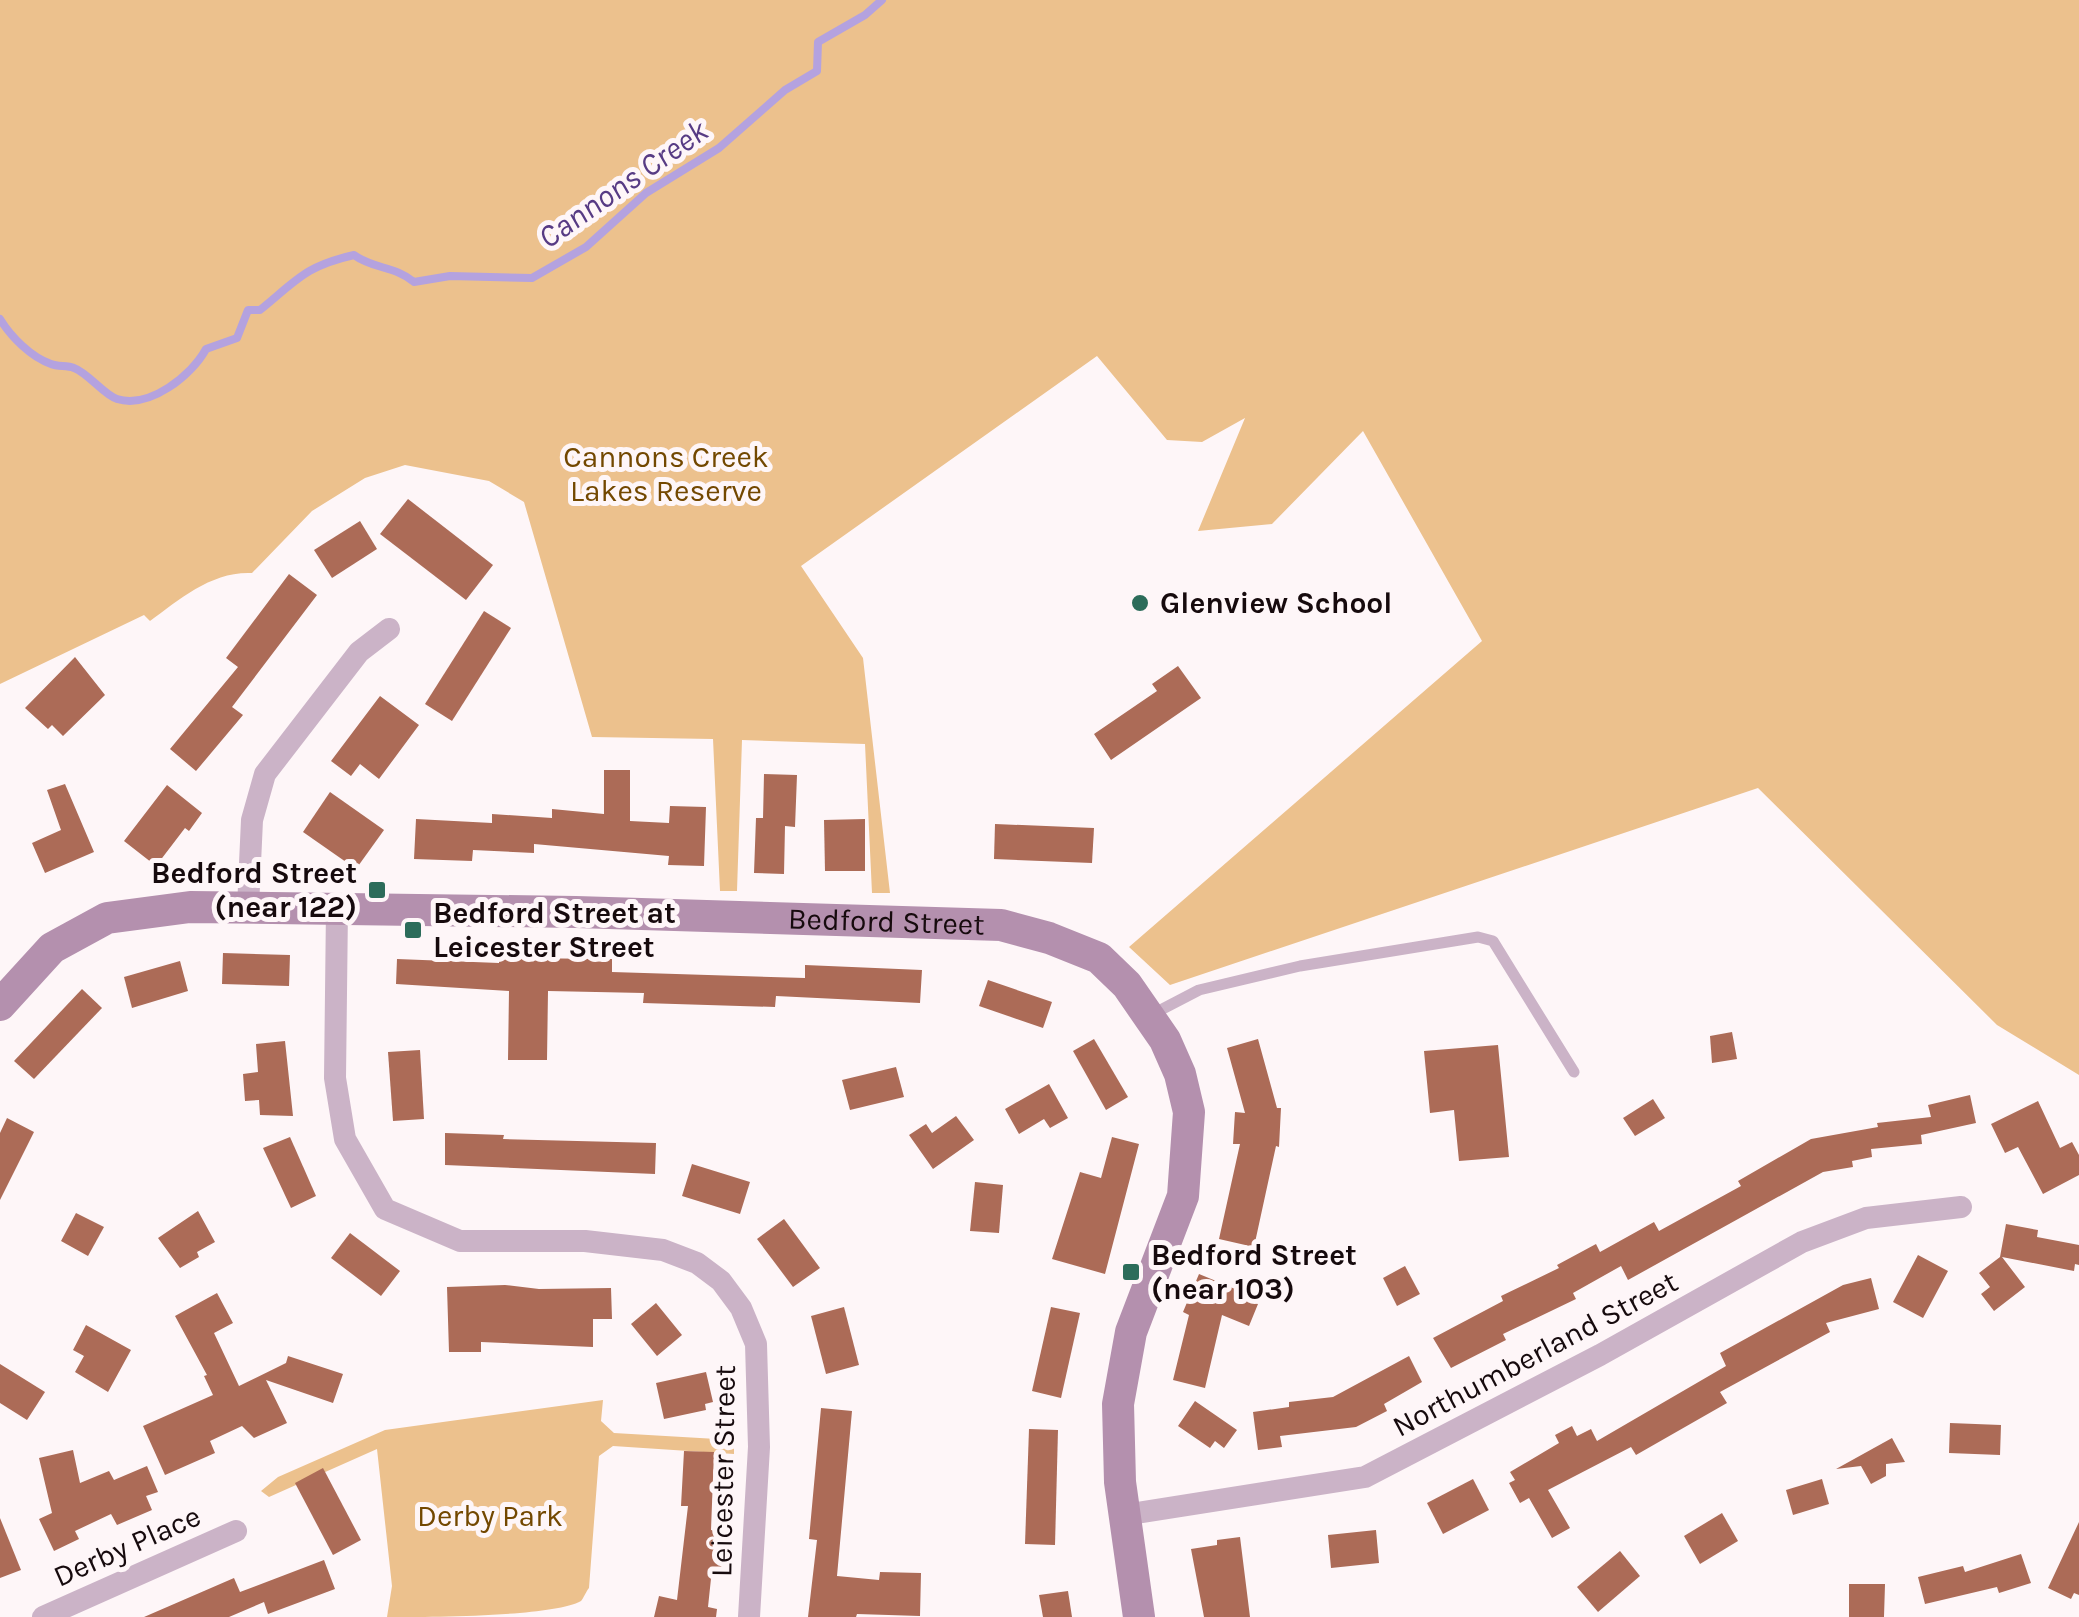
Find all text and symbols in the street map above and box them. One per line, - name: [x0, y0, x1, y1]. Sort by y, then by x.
- water label: Cannons Creek: [531, 112, 715, 256]
- park label: Cannons Creek Lakes Reserve: [563, 439, 769, 509]
- place label: Glenview School: [1160, 585, 1392, 621]
- marker: Glenview School: [1129, 592, 1151, 614]
- place label: Bedford Street (near 122): [151, 855, 357, 925]
- marker: Bedford Street (near 122): [366, 879, 388, 901]
- place label: Bedford Street at Leicester Street: [433, 895, 676, 965]
- street label: Bedford Street: [787, 900, 985, 942]
- marker: Bedford Street at Leicester Street: [402, 919, 424, 941]
- place label: Bedford Street (near 103): [1151, 1237, 1357, 1307]
- marker: Bedford Street (near 103): [1120, 1261, 1142, 1283]
- street label: Northumberland Street: [1386, 1264, 1684, 1444]
- street label: Leicester Street: [703, 1365, 743, 1577]
- street label: Derby Place: [48, 1498, 206, 1594]
- park label: Derby Park: [417, 1498, 563, 1534]

